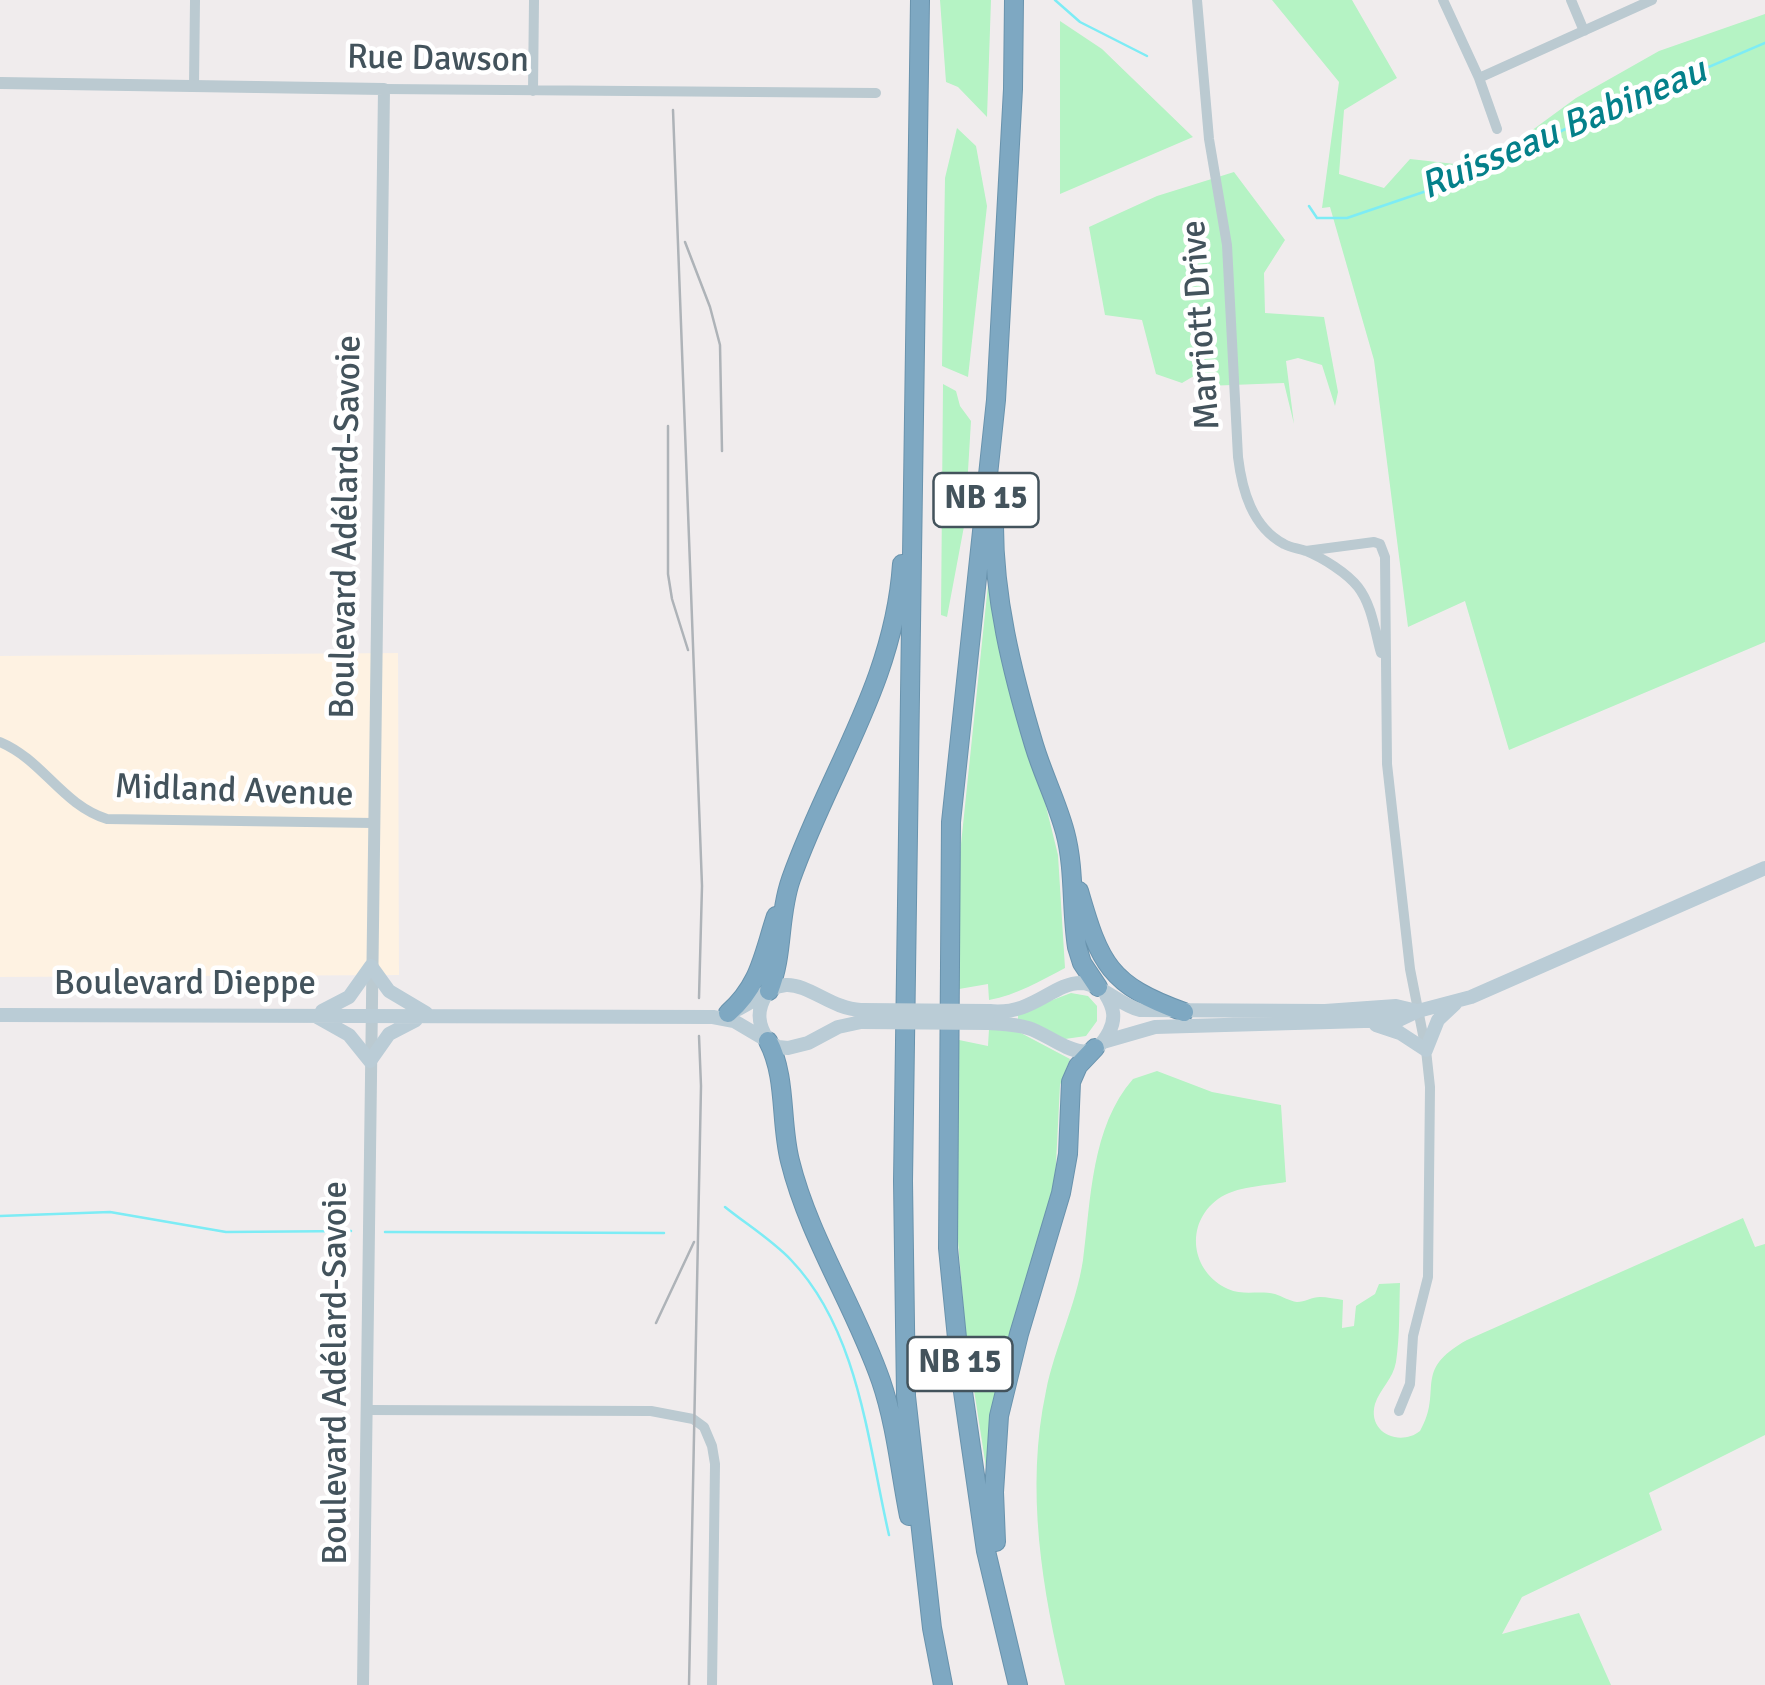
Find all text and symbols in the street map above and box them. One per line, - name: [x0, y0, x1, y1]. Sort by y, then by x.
- street label: Rue Dawson: [347, 37, 529, 83]
- water label: Ruisseau Babineau: [1414, 49, 1714, 211]
- street label: Marriott Drive: [1174, 219, 1230, 431]
- street label: Boulevard Adélard-Savoie: [323, 335, 371, 719]
- road number: NB 15: [934, 473, 1038, 527]
- street label: Midland Avenue: [114, 767, 354, 817]
- street label: Boulevard Dieppe: [54, 964, 316, 1006]
- street label: Boulevard Adélard-Savoie: [316, 1181, 358, 1565]
- road number: NB 15: [908, 1337, 1012, 1391]

